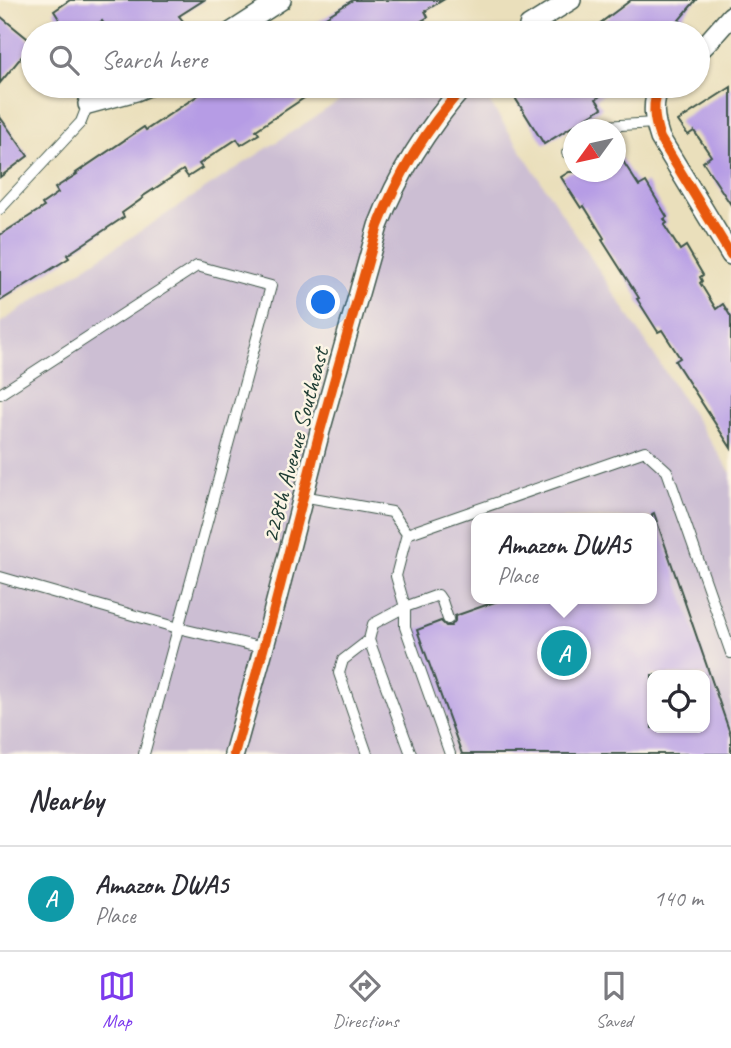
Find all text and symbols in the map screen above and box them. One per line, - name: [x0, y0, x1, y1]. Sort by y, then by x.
- search box: [21, 21, 710, 98]
- icon: search: [45, 41, 83, 79]
- text: Search here: [101, 43, 207, 76]
- north arrow: [563, 119, 626, 182]
- your location: [306, 285, 340, 319]
- street label: 228th Avenue Southeast: [255, 342, 336, 546]
- popup: [471, 513, 657, 604]
- text: Amazon DWA5: [497, 528, 631, 561]
- text: Place: [497, 561, 538, 590]
- pin: A: [541, 627, 587, 679]
- map controls: [647, 670, 710, 733]
- button: locate: [647, 670, 710, 733]
- text: Nearby: [28, 781, 104, 819]
- text: Amazon DWA5: [95, 868, 228, 901]
- text: A: [45, 884, 57, 913]
- text: 140 m: [654, 884, 703, 913]
- text: Place: [95, 901, 135, 930]
- tab: Map: [98, 967, 136, 1033]
- tab: Directions: [332, 967, 399, 1033]
- tab: Saved: [595, 967, 633, 1033]

